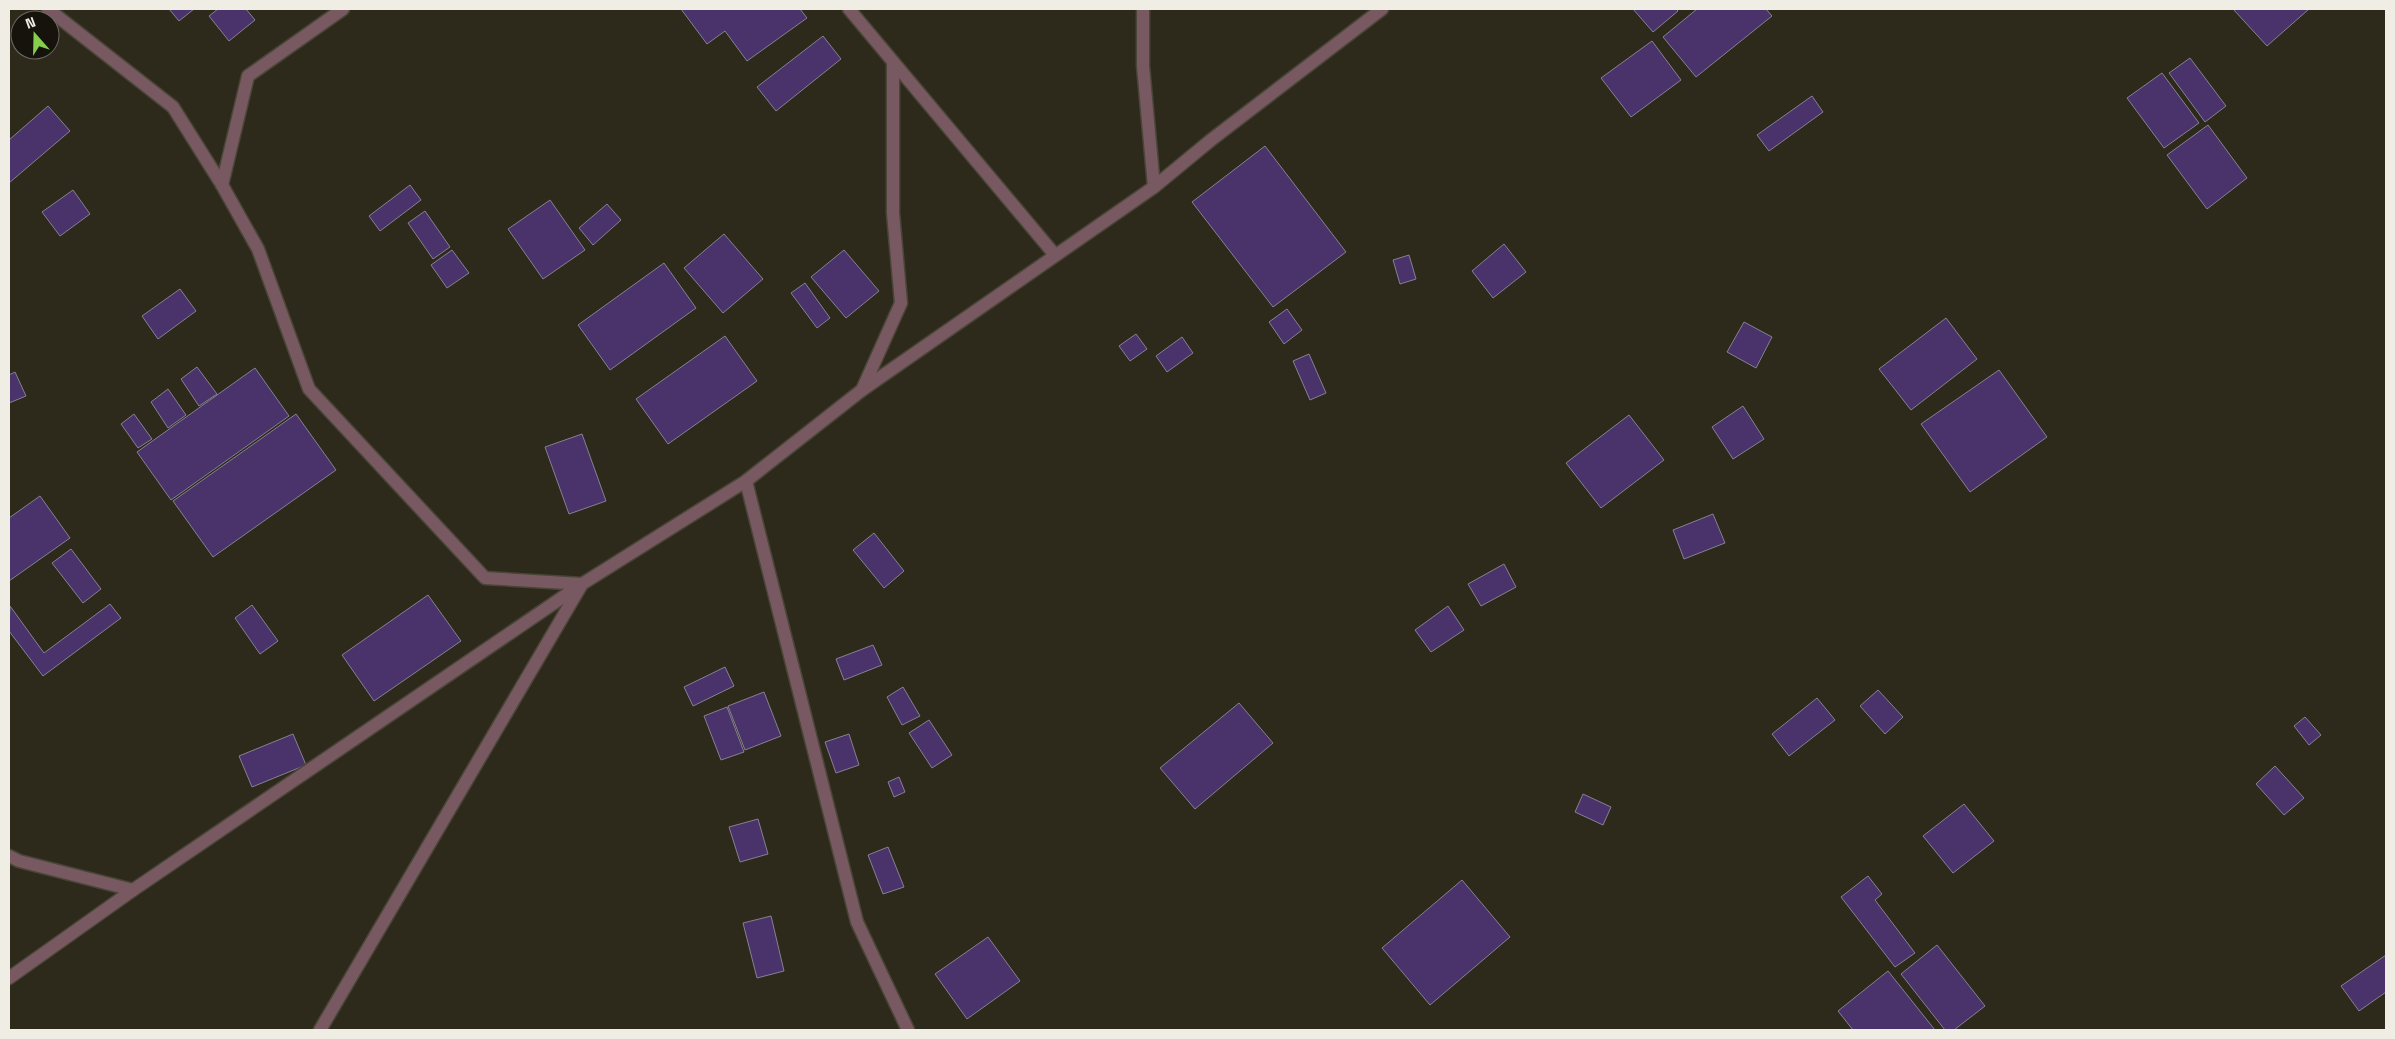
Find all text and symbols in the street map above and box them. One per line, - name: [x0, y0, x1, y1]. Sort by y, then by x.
- north arrow: [10, 10, 60, 60]
- text: N: [23, 13, 38, 33]

